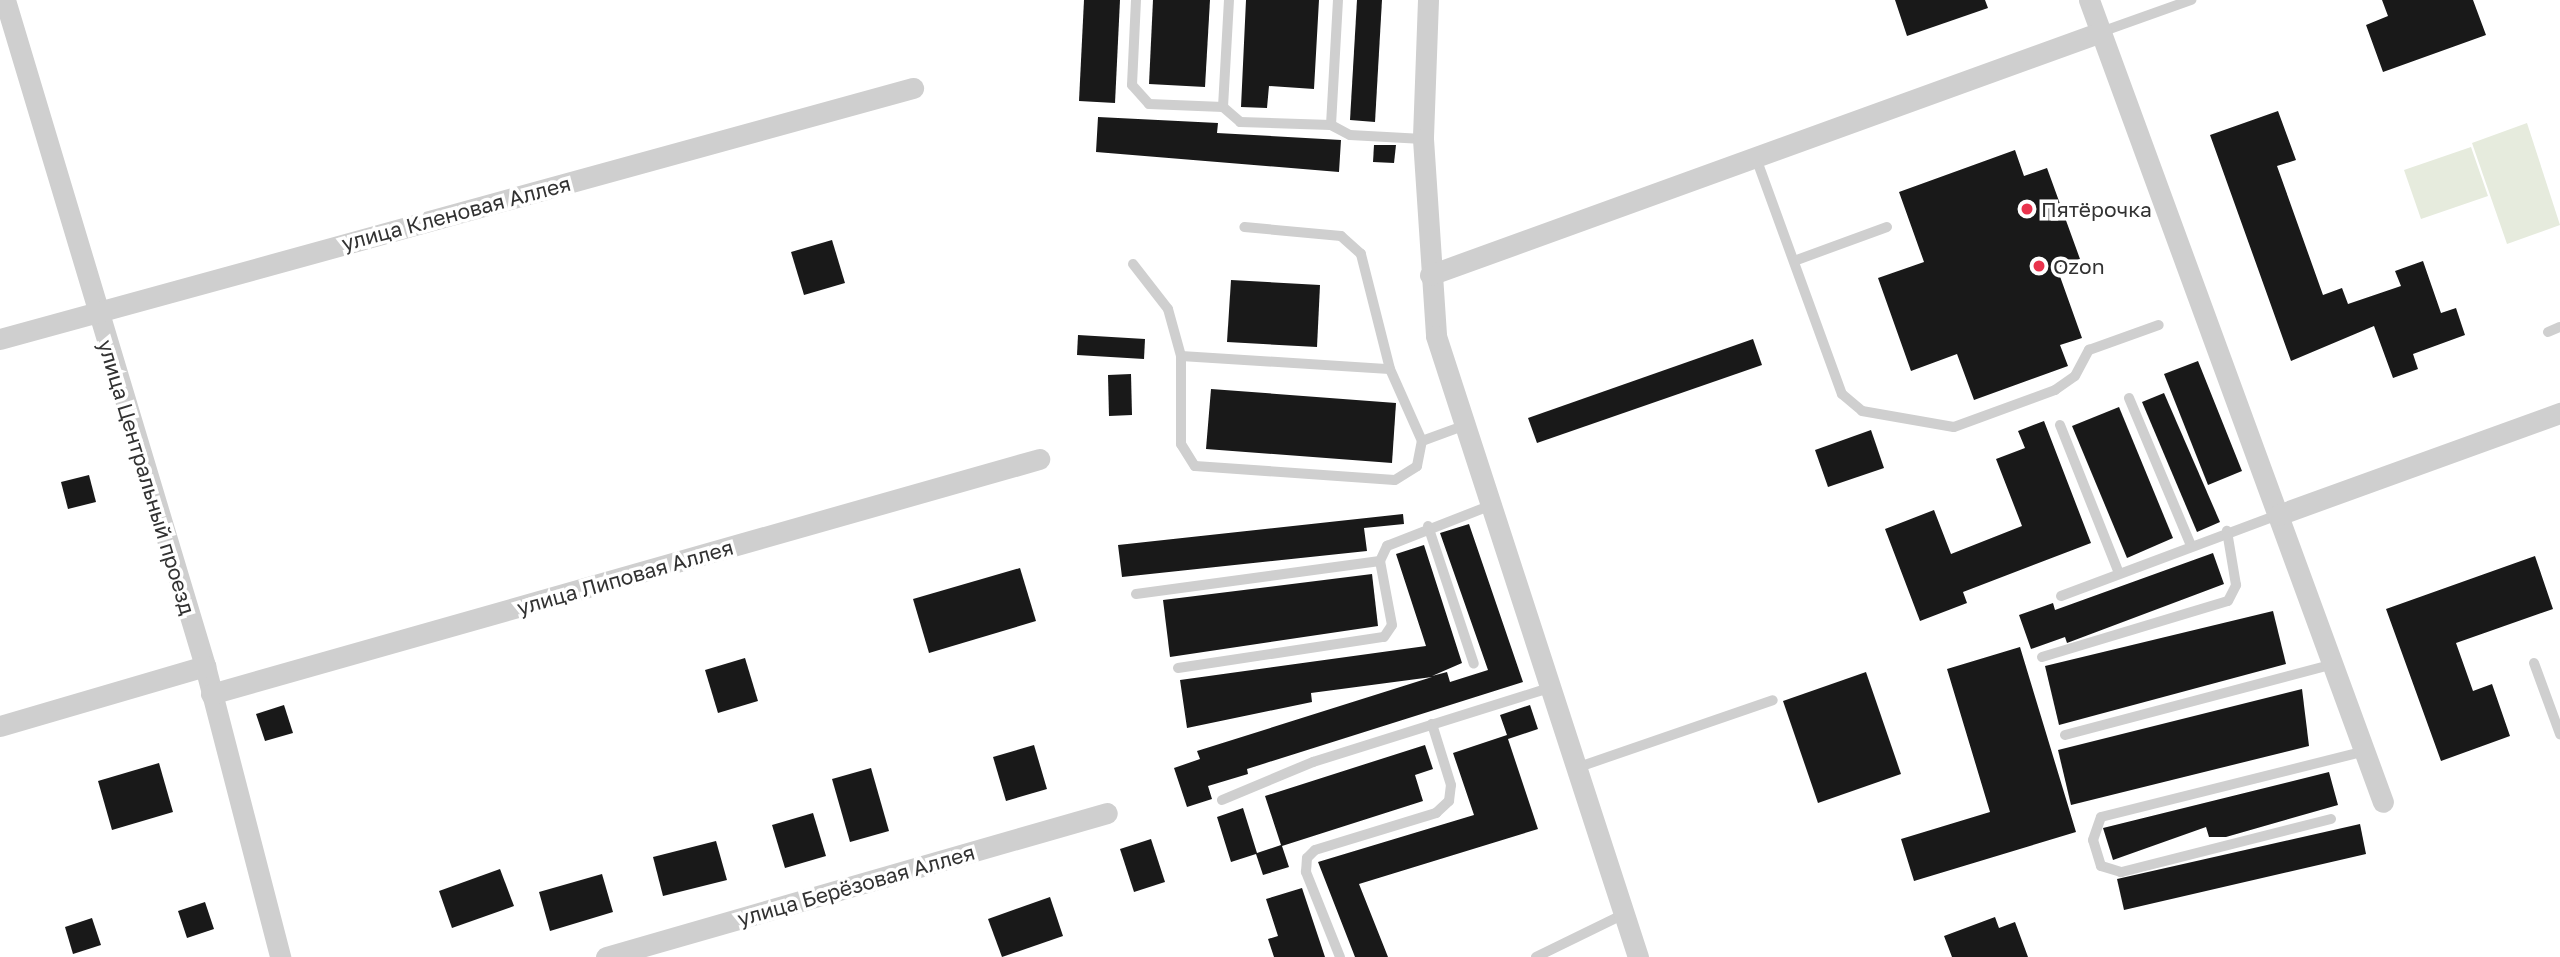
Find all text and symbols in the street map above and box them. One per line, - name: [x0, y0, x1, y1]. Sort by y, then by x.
- street label: улица Кленовая Аллея: [339, 170, 573, 256]
- place label: Пятёрочка: [2041, 196, 2152, 222]
- marker: Пятёрочка: [2019, 201, 2035, 217]
- place label: Ozon: [2053, 253, 2105, 279]
- marker: Ozon: [2031, 258, 2047, 274]
- street label: улица Центральный проезд: [93, 336, 201, 618]
- street label: улица Липовая Аллея: [514, 534, 736, 620]
- street label: улица Берёзовая Аллея: [734, 839, 978, 931]

